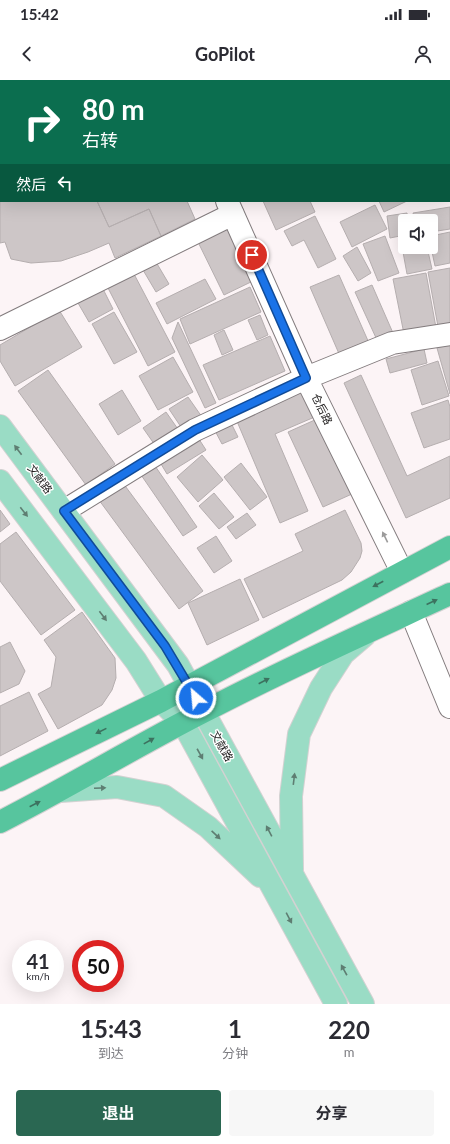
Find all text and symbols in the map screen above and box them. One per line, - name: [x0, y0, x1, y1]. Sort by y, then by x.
- text: 15:42: [20, 5, 59, 23]
- icon: back: [16, 43, 38, 65]
- text: GoPilot: [195, 43, 255, 65]
- icon: person: [412, 43, 434, 65]
- text: 80 m: [82, 92, 145, 126]
- icon: right: [16, 96, 68, 148]
- text: 右转: [82, 129, 118, 151]
- icon: left: [54, 172, 76, 194]
- text: 然后: [16, 175, 46, 193]
- map controls: [398, 214, 438, 254]
- button: sound: [398, 214, 438, 254]
- pin: [235, 238, 269, 272]
- icon: arrive: [241, 244, 263, 266]
- street label: 仓后路: [309, 391, 336, 426]
- one-way arrow: [14, 445, 22, 456]
- street label: 文献路: [25, 462, 56, 496]
- one-way arrow: [20, 507, 28, 518]
- one-way arrow: [381, 531, 388, 542]
- one-way arrow: [372, 581, 384, 588]
- one-way arrow: [427, 599, 438, 605]
- one-way arrow: [98, 610, 107, 621]
- position arrow: [175, 677, 217, 719]
- one-way arrow: [258, 678, 269, 684]
- one-way arrow: [96, 728, 107, 734]
- street label: 文献路: [209, 728, 236, 763]
- one-way arrow: [143, 738, 155, 745]
- one-way arrow: [197, 749, 204, 760]
- one-way arrow: [290, 772, 297, 785]
- one-way arrow: [94, 785, 106, 792]
- one-way arrow: [29, 801, 41, 807]
- one-way arrow: [266, 825, 272, 837]
- one-way arrow: [211, 830, 221, 840]
- one-way arrow: [285, 912, 292, 924]
- speed limit sign: 50: [72, 940, 124, 992]
- text: 41: [26, 949, 50, 973]
- one-way arrow: [341, 964, 347, 976]
- text: km/h: [26, 970, 50, 982]
- text: 15:43: [80, 1014, 142, 1043]
- text: 1: [228, 1014, 242, 1043]
- text: 220: [328, 1015, 370, 1044]
- text: m: [344, 1044, 354, 1060]
- text: 到达: [98, 1045, 124, 1061]
- text: 分钟: [222, 1045, 248, 1061]
- button: 退出: [16, 1090, 221, 1136]
- button: 分享: [229, 1090, 434, 1136]

